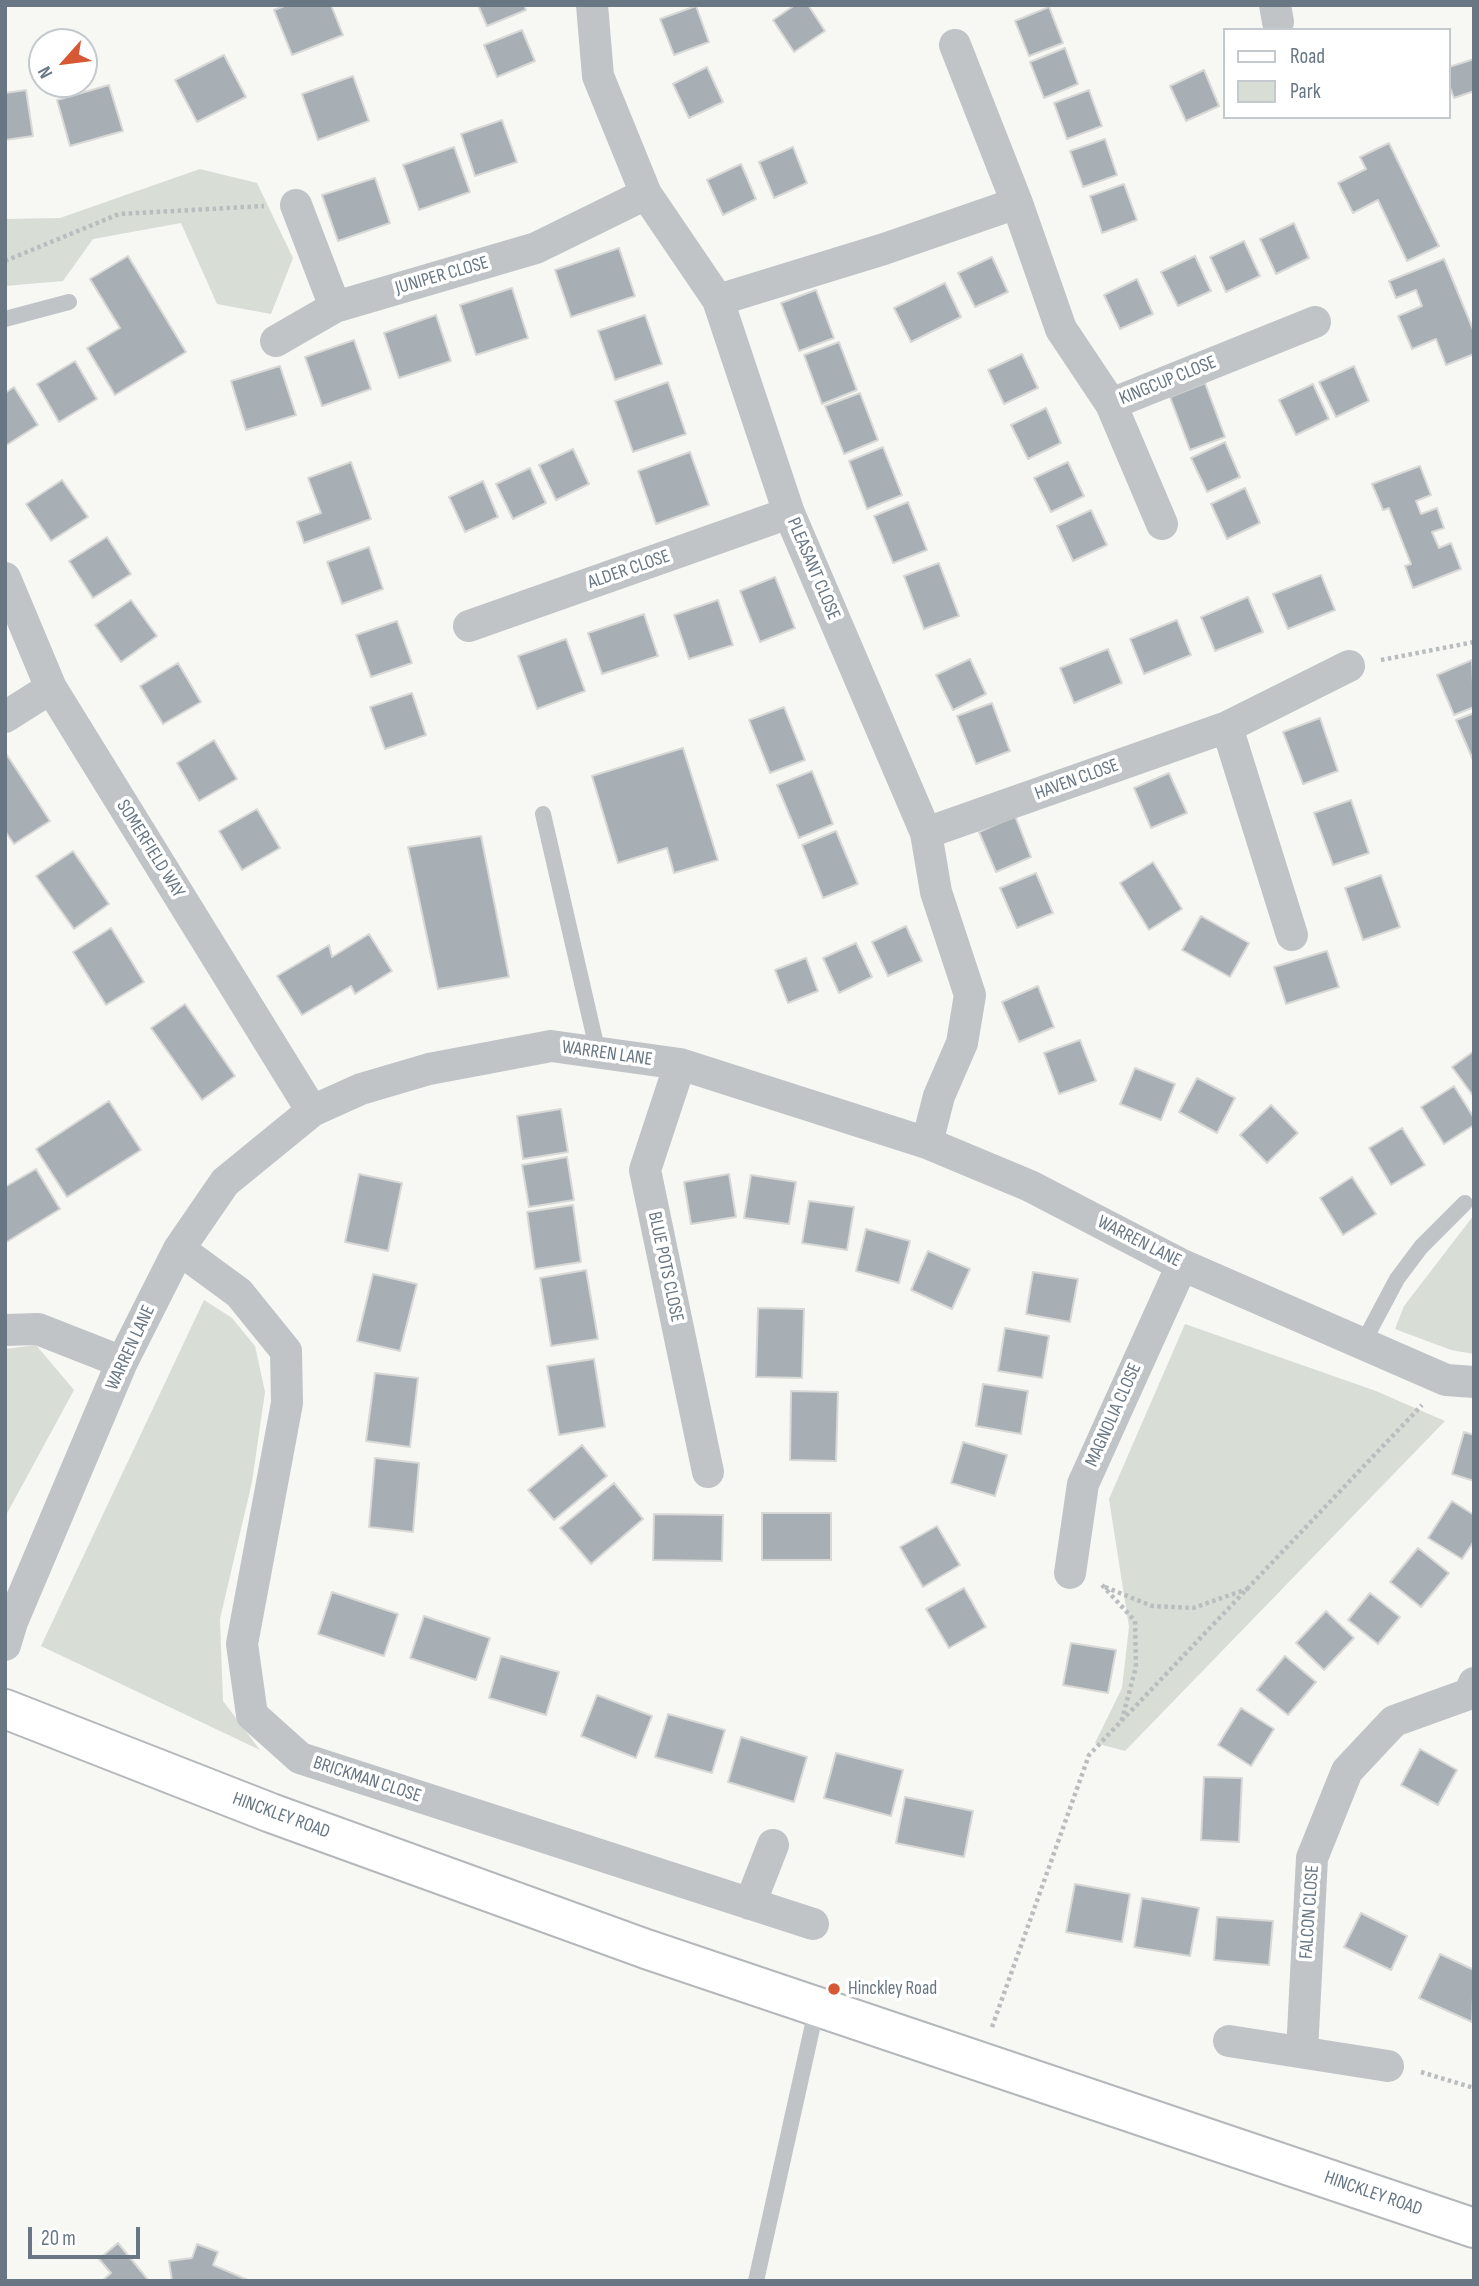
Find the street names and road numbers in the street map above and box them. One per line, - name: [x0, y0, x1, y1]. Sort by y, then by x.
- street label: JUNIPER CLOSE: [393, 252, 491, 300]
- street label: KINGCUP CLOSE: [1116, 351, 1220, 411]
- street label: PLEASANT CLOSE: [781, 515, 845, 623]
- street label: ALDER CLOSE: [585, 545, 673, 595]
- street label: HAVEN CLOSE: [1032, 754, 1122, 806]
- street label: SOMERFIELD WAY: [111, 796, 189, 902]
- street label: WARREN LANE: [560, 1036, 654, 1072]
- street label: BLUE POTS CLOSE: [642, 1210, 688, 1324]
- street label: WARREN LANE: [1093, 1211, 1185, 1273]
- street label: WARREN LANE: [101, 1302, 161, 1394]
- street label: MAGNOLIA CLOSE: [1081, 1360, 1147, 1470]
- street label: BRICKMAN CLOSE: [310, 1752, 424, 1808]
- street label: HINCKLEY ROAD: [229, 1788, 333, 1844]
- street label: FALCON CLOSE: [1295, 1864, 1325, 1960]
- street label: HINCKLEY ROAD: [1321, 2167, 1425, 2221]

